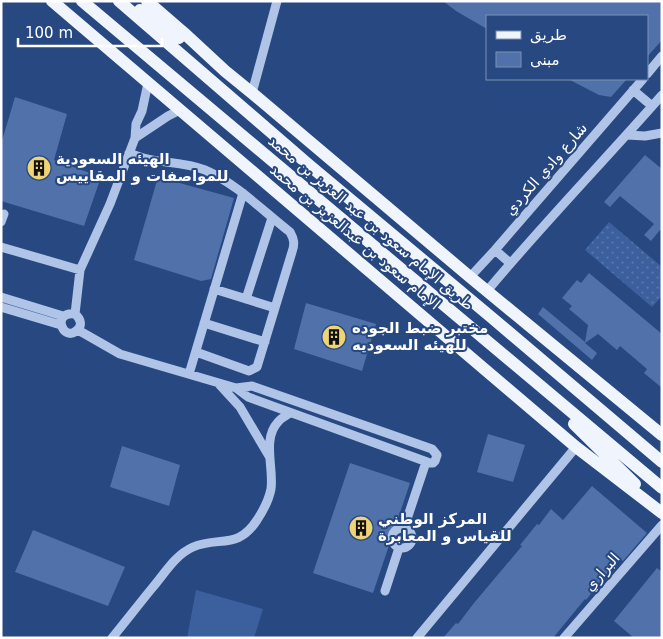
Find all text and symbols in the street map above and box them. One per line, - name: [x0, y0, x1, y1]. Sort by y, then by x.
- scale bar: [18, 15, 161, 47]
- legend: [486, 15, 648, 80]
- text: 100 m: [25, 24, 73, 42]
- text: طريق: [530, 26, 567, 44]
- text: مبنى: [530, 51, 560, 69]
- street label: شارع وادي الكردي: [501, 119, 592, 219]
- street label: طريق الإمام سعود بن عبد العزيز بن محمد: [265, 132, 477, 314]
- place label: الهيئه السعودية للمواصفات و المقاييس: [56, 150, 228, 185]
- building icon: الهيئه السعودية للمواصفات و المقاييس: [26, 155, 52, 181]
- street label: الإمام سعود بن عبدالعزيز بن محمد: [266, 161, 444, 313]
- place label: مختبر ضبط الجوده للهيئه السعوديه: [352, 319, 488, 354]
- building icon: مختبر ضبط الجوده للهيئه السعوديه: [321, 324, 347, 350]
- place label: المركز الوطني للقياس و المعابرة: [378, 510, 512, 545]
- building icon: المركز الوطني للقياس و المعابرة: [348, 515, 374, 541]
- street label: البراري: [581, 549, 624, 595]

